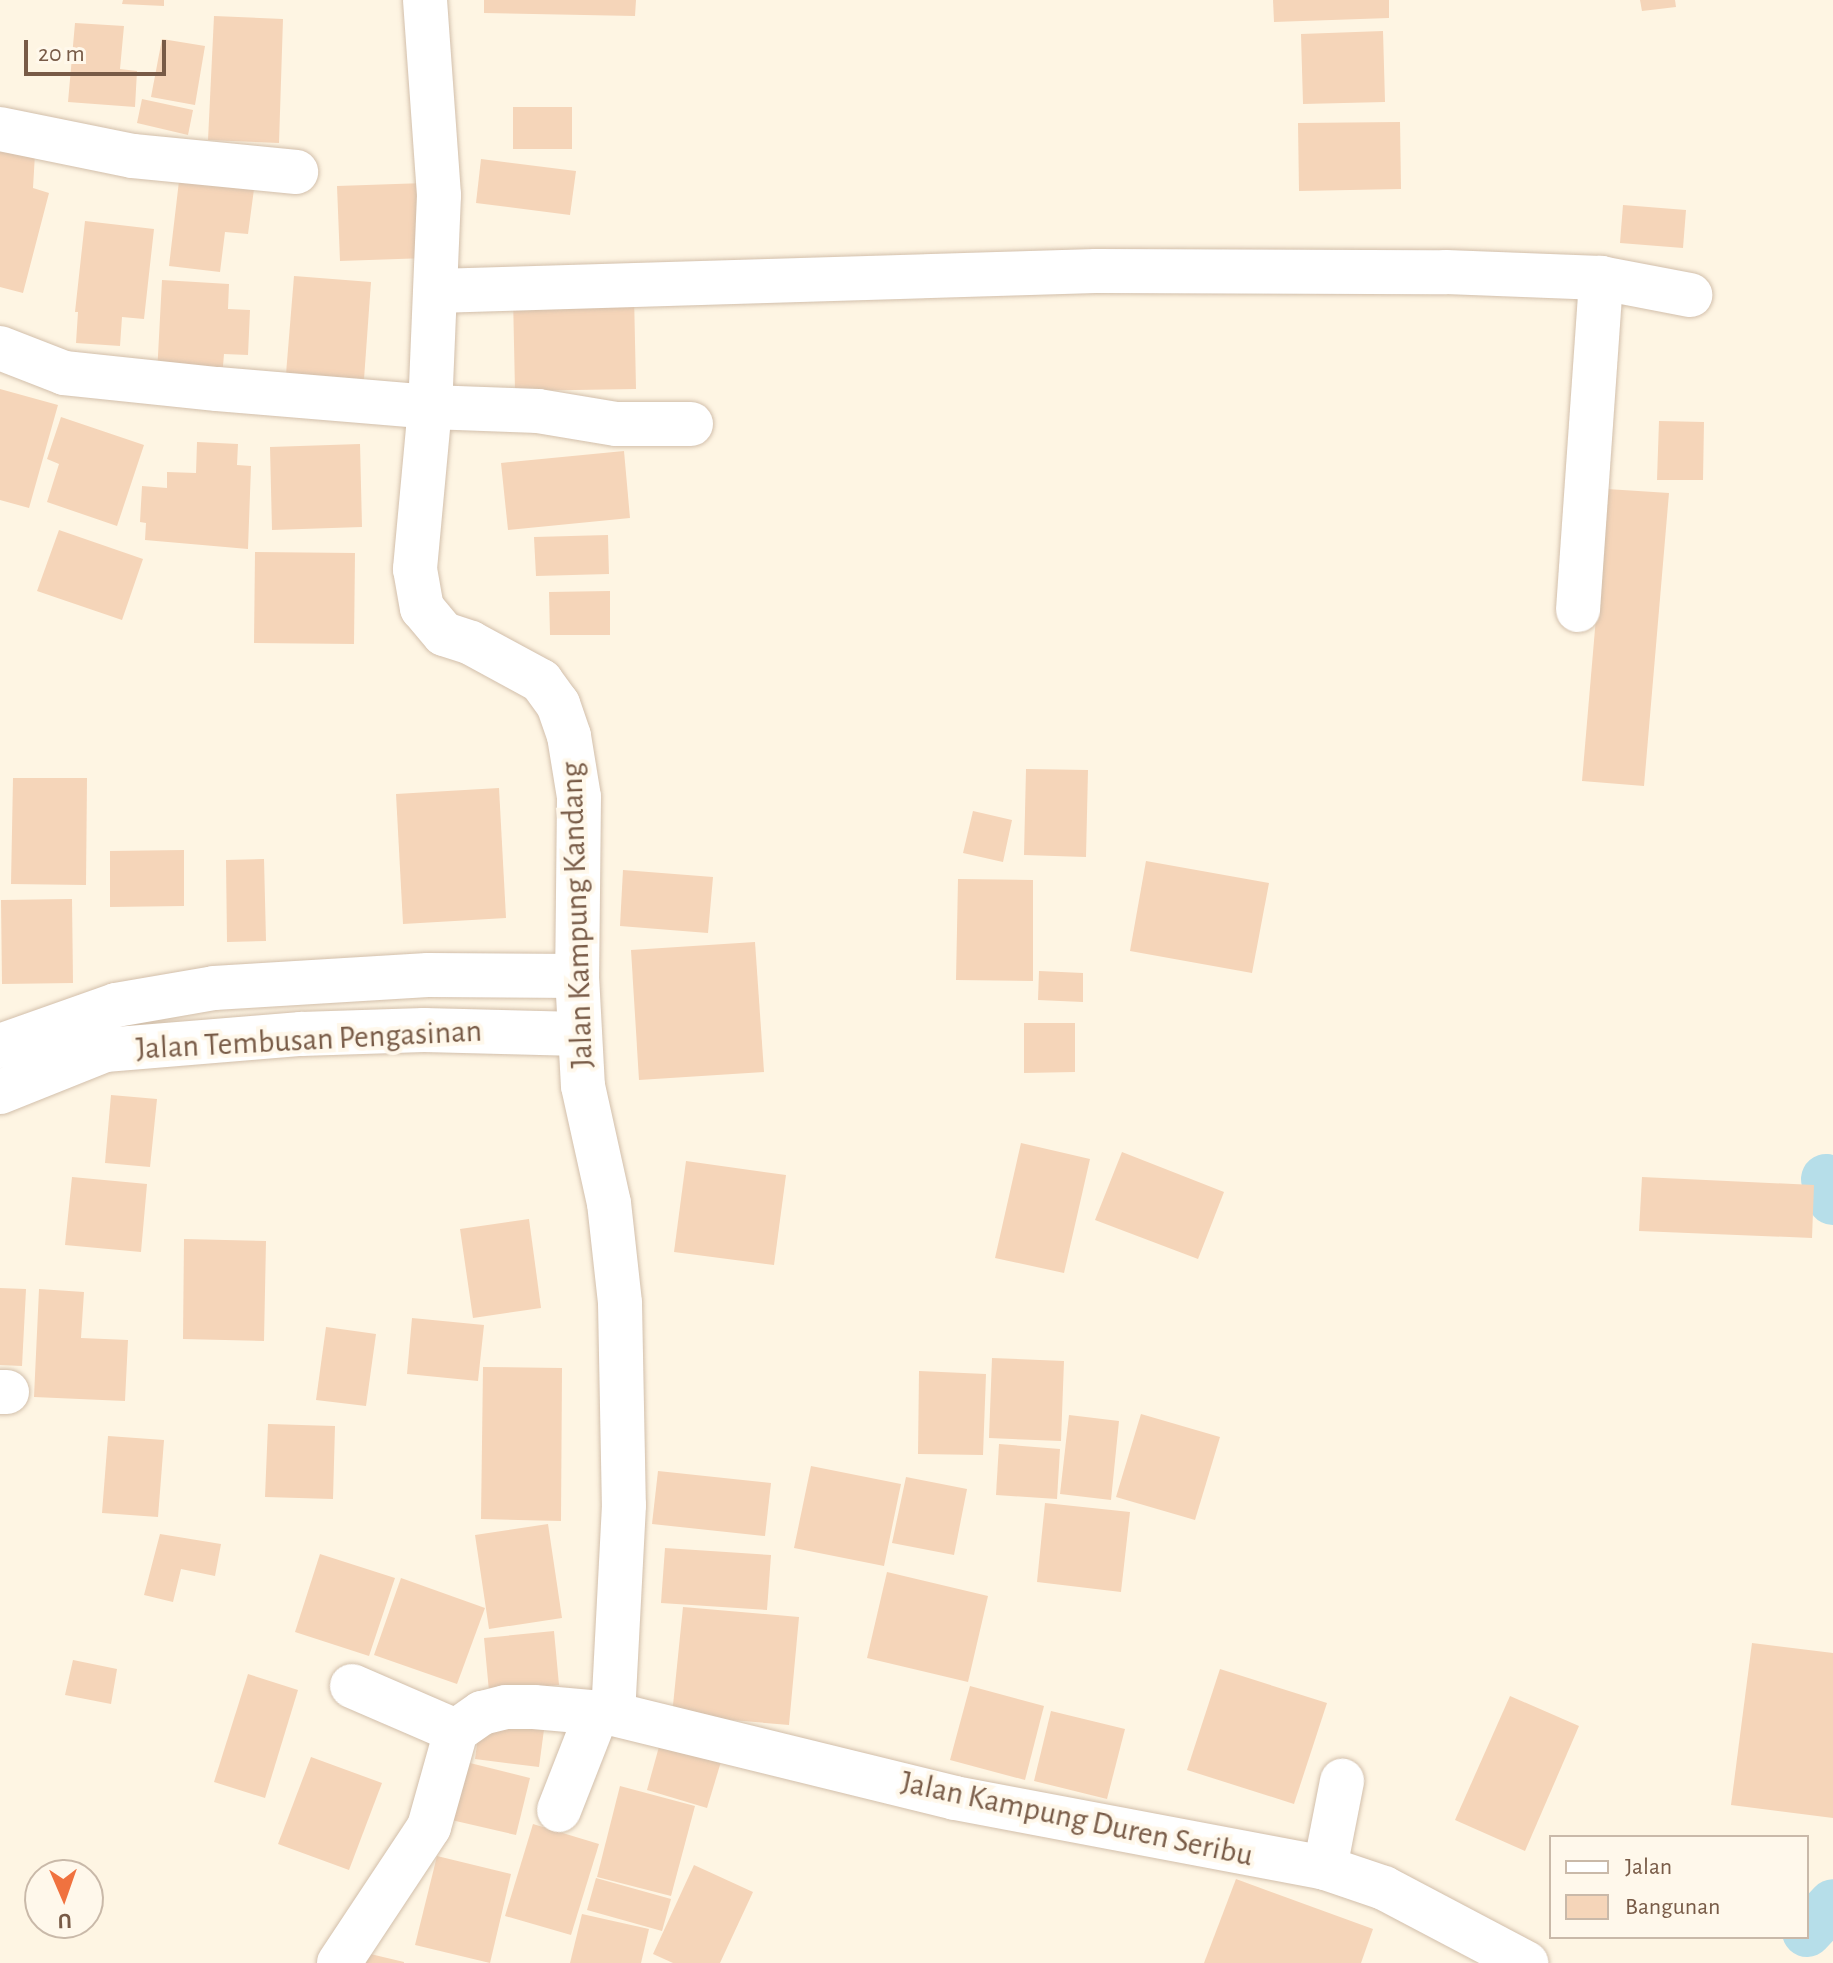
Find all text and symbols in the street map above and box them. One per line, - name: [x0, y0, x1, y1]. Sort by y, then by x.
- scale bar: [28, 24, 170, 74]
- text: 20 m: [38, 42, 85, 66]
- street label: Jalan Kampung Kandang: [552, 761, 602, 1069]
- street label: Jalan Tembusan Pengasinan: [135, 1012, 483, 1068]
- street label: Jalan Kampung Duren Seribu: [898, 1763, 1256, 1875]
- legend: [1549, 1835, 1809, 1939]
- text: Jalan: [1625, 1855, 1672, 1879]
- north arrow: [24, 1859, 104, 1939]
- text: Bangunan: [1625, 1895, 1720, 1919]
- text: U: [57, 1910, 72, 1932]

